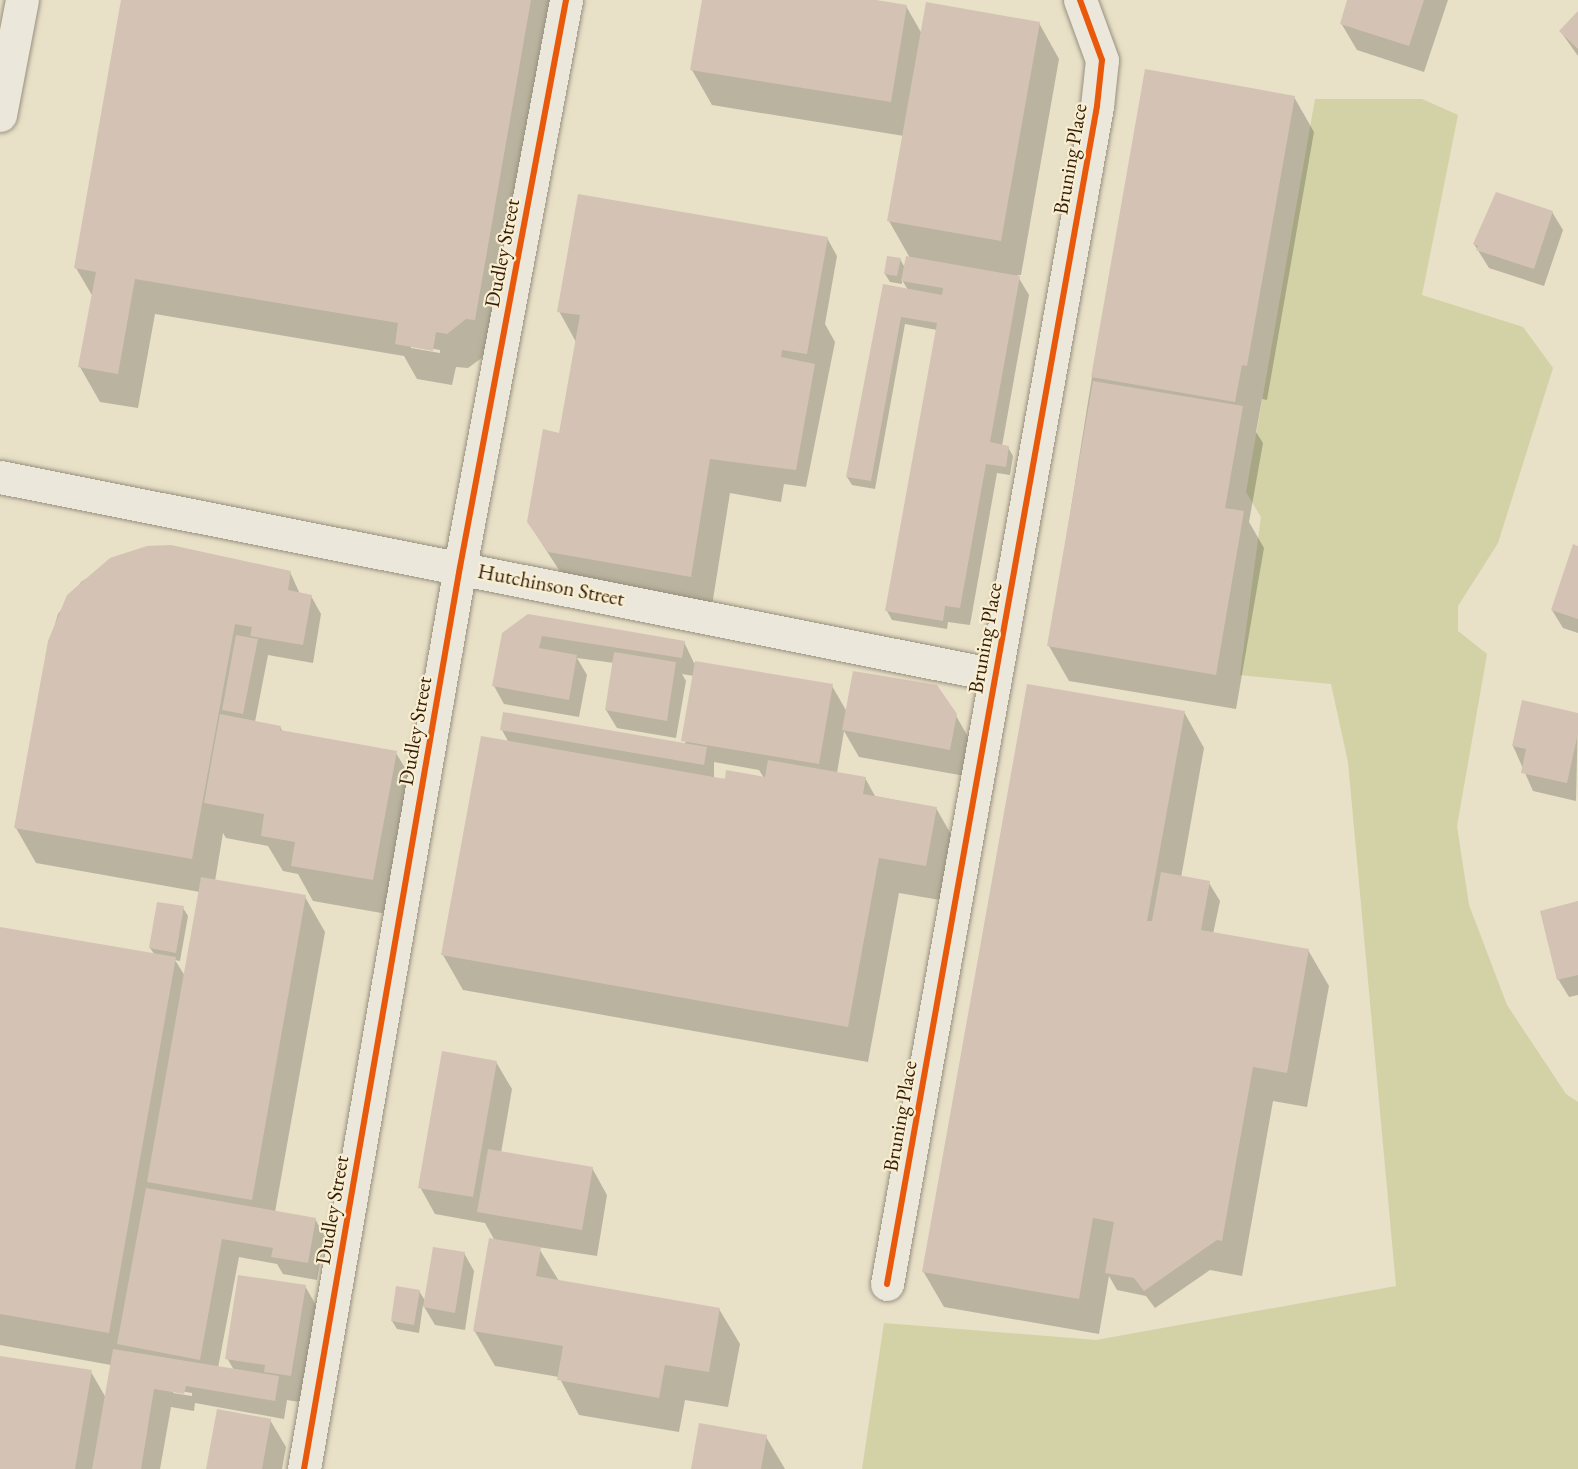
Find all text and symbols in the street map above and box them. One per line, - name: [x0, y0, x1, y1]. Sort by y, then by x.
- street label: Bruning Place: [1048, 101, 1092, 217]
- street label: Dudley Street: [479, 196, 525, 310]
- street label: Hutchinson Street: [476, 558, 626, 612]
- street label: Bruning Place: [963, 580, 1007, 696]
- street label: Dudley Street: [393, 675, 437, 787]
- street label: Bruning Place: [878, 1058, 922, 1174]
- street label: Dudley Street: [310, 1154, 354, 1266]

